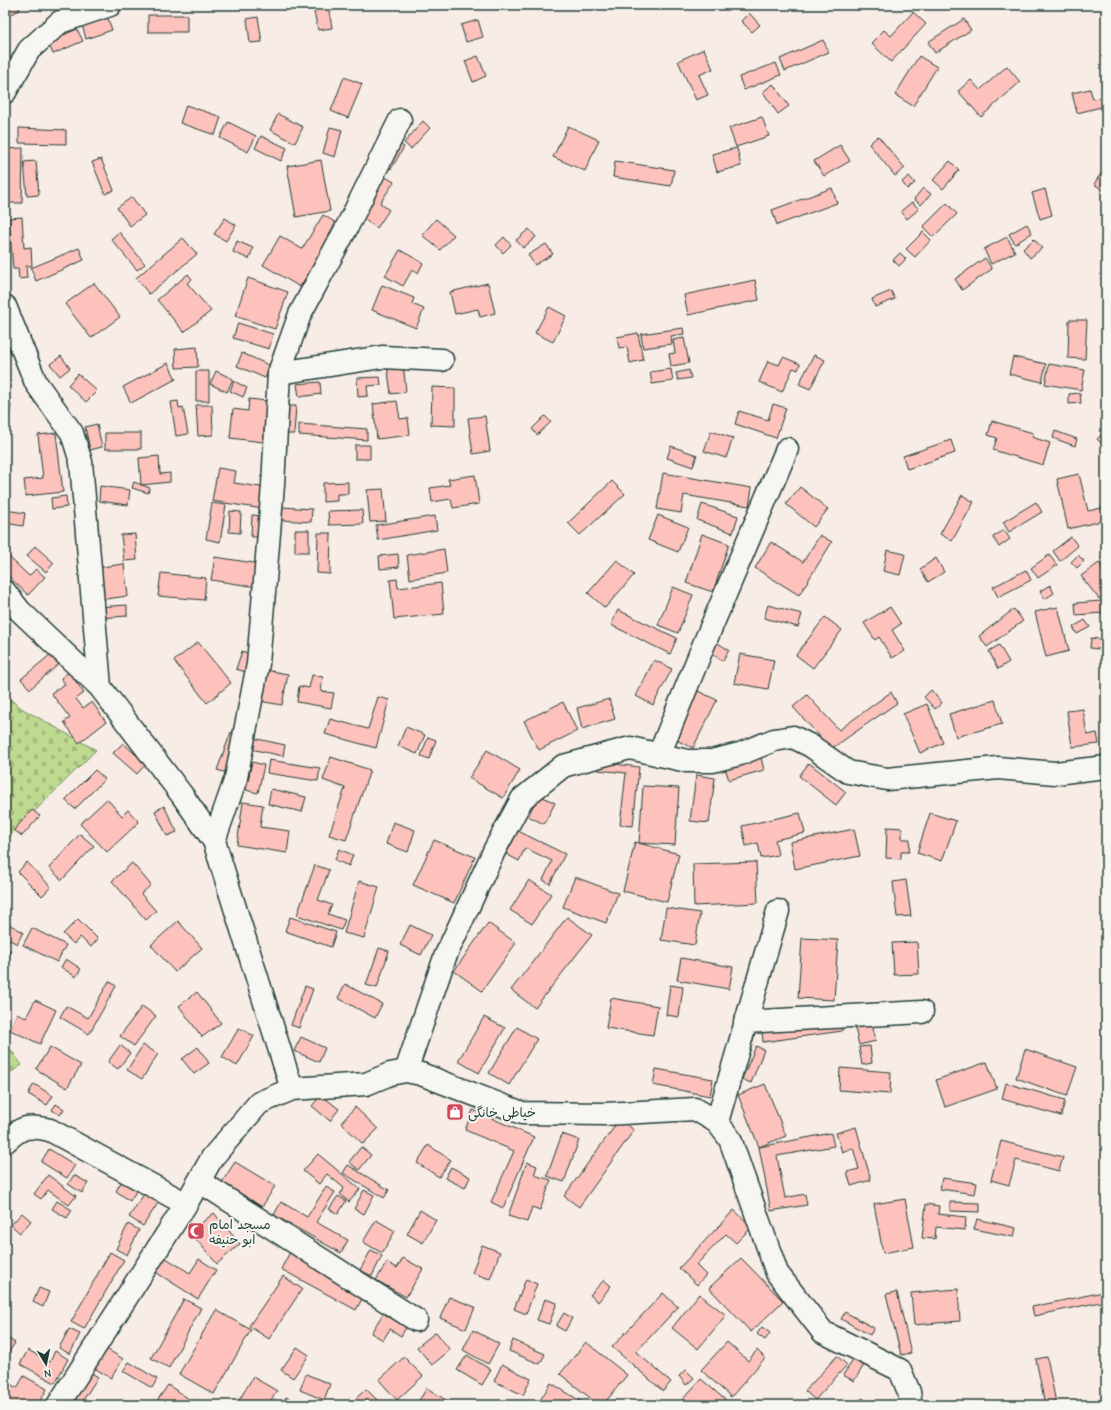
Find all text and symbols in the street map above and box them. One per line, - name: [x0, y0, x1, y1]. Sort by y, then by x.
- shop icon: خیاطی خانگی: [445, 1102, 465, 1122]
- place label: خیاطی خانگی: [468, 1105, 536, 1122]
- place label: مسجد امام ابو حنیفه: [209, 1217, 271, 1248]
- mosque icon: مسجد امام ابو حنیفه: [186, 1221, 206, 1241]
- north arrow: [26, 1344, 66, 1384]
- text: N: [43, 1366, 52, 1380]

